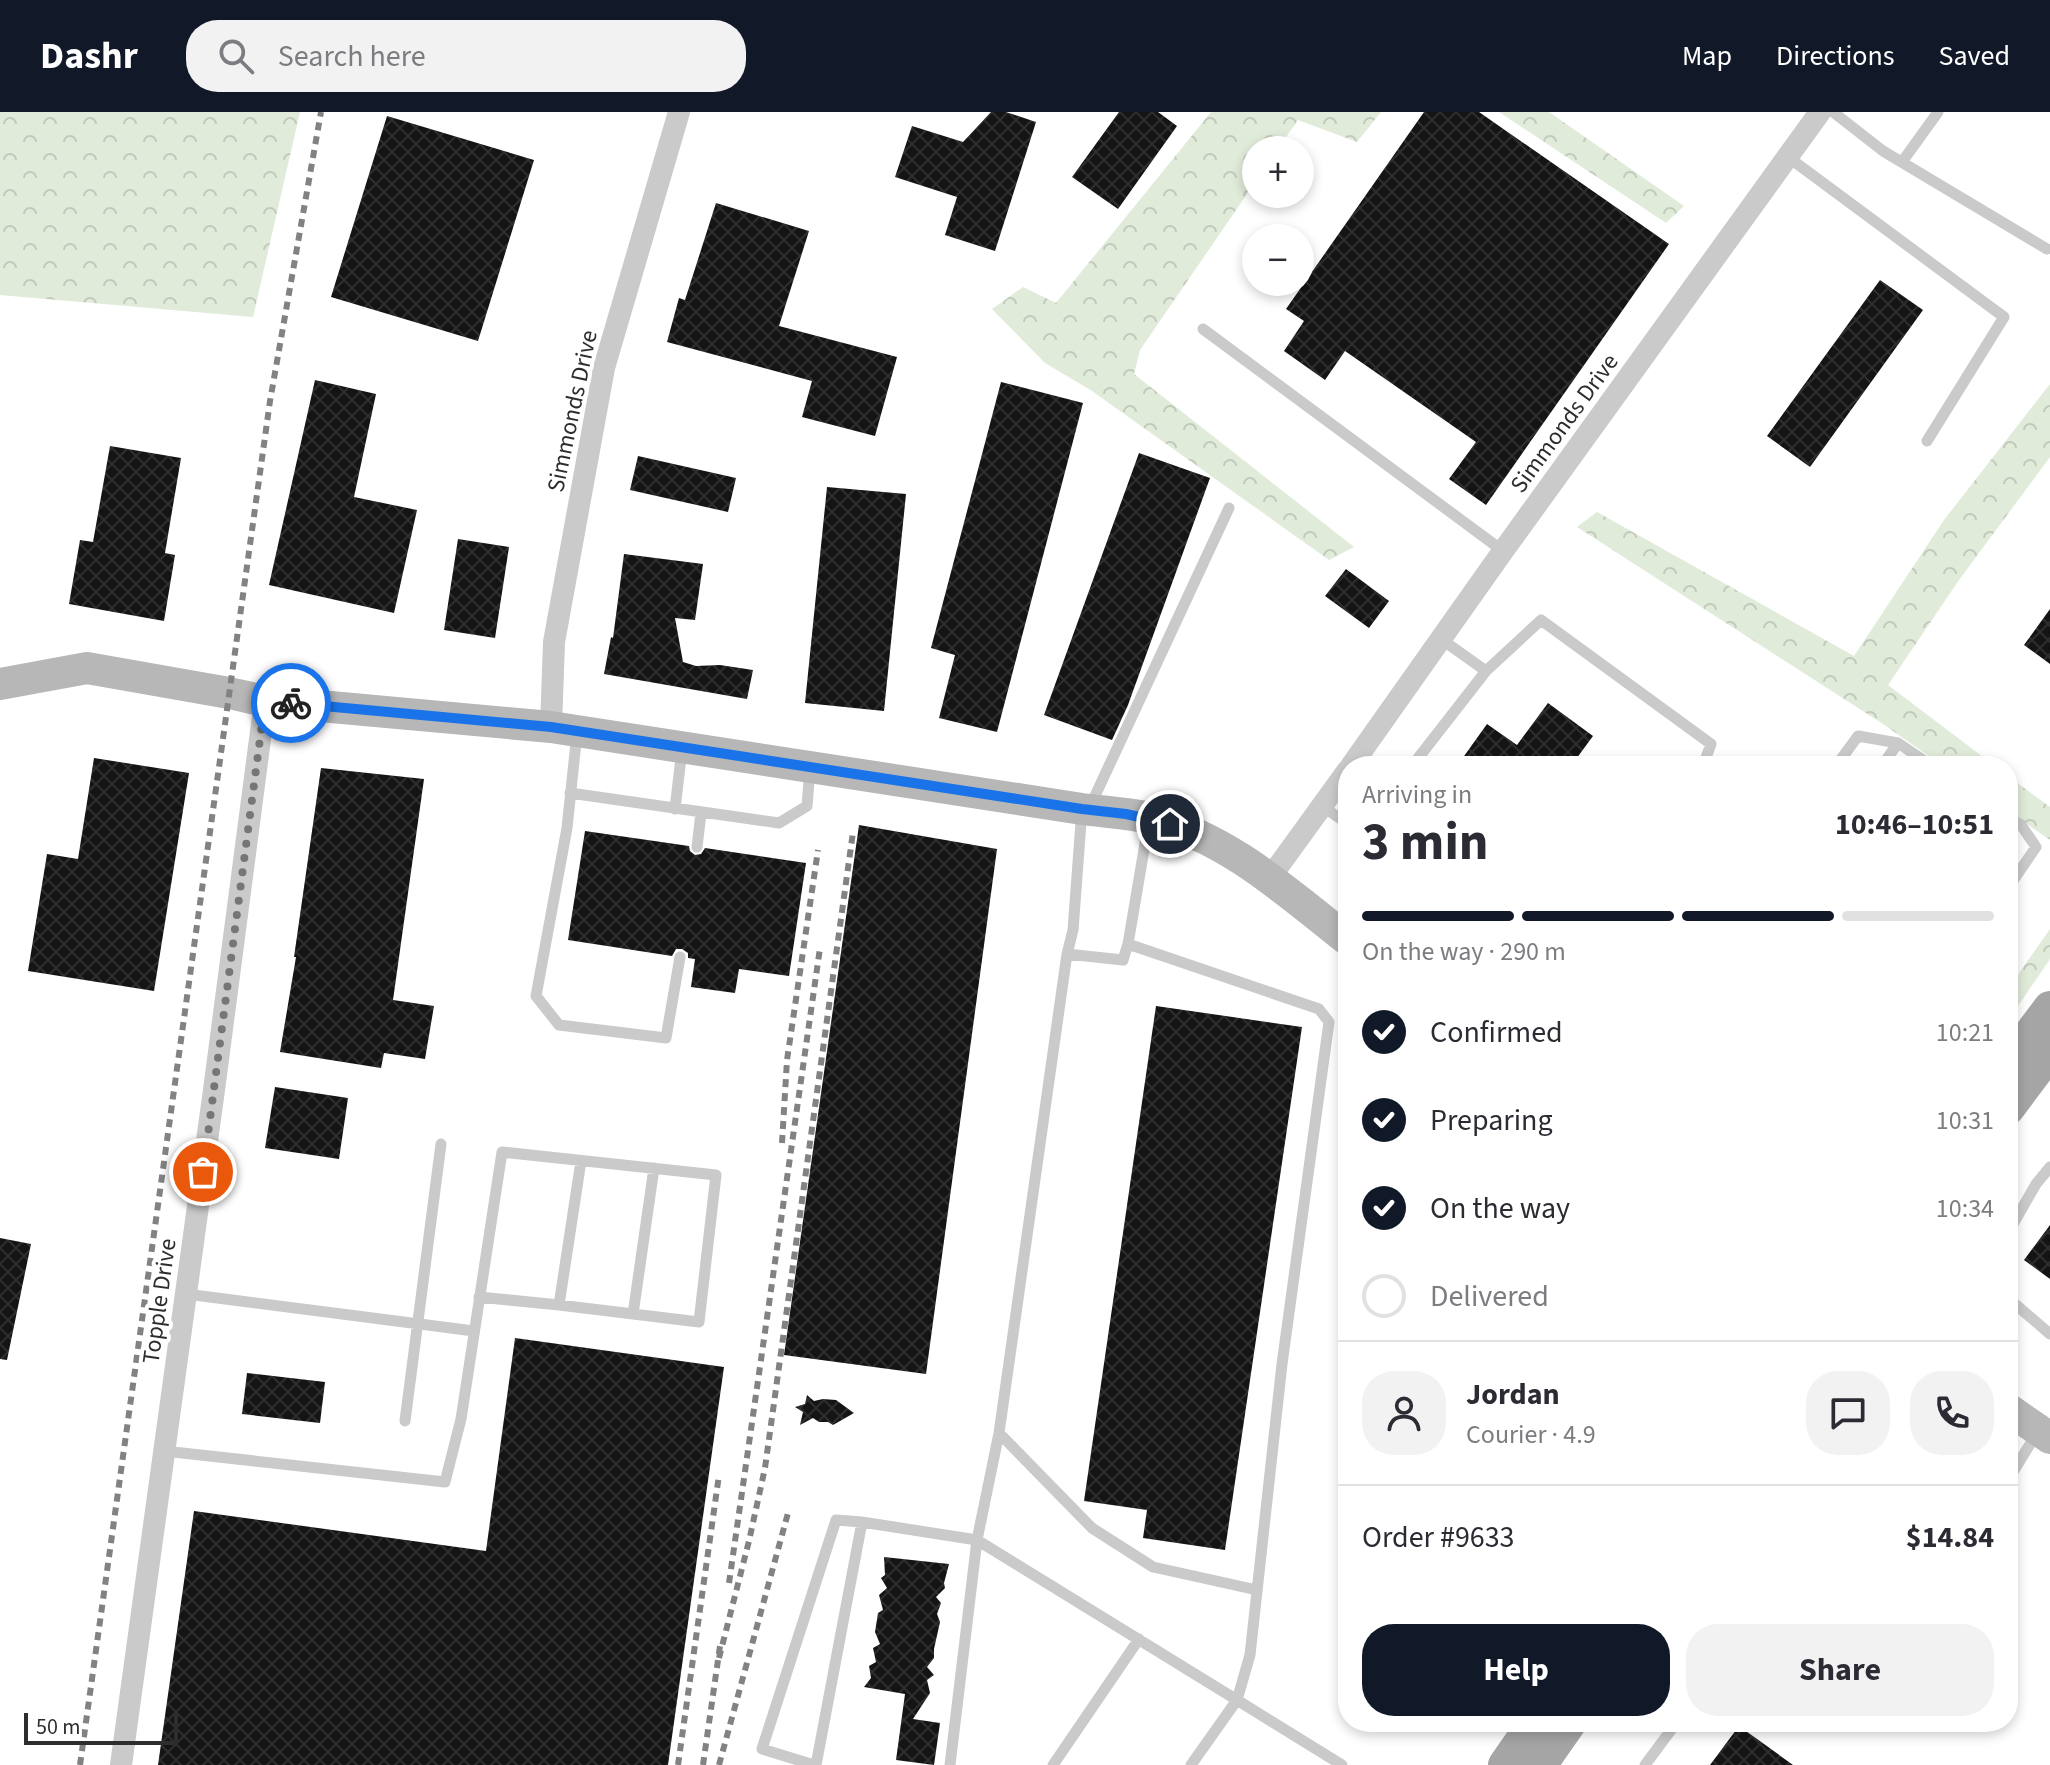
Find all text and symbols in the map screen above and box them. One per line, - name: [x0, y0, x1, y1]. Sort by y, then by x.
- search box: [186, 20, 746, 92]
- text: Dashr: [40, 29, 138, 83]
- icon: search: [214, 34, 258, 78]
- text: Search here: [278, 35, 426, 78]
- text: Map: [1682, 36, 1732, 76]
- text: Directions: [1776, 36, 1895, 76]
- text: Saved: [1939, 36, 2010, 76]
- map controls: [1242, 136, 1314, 296]
- button: +: [1242, 136, 1314, 208]
- button: −: [1242, 224, 1314, 296]
- street label: Simmonds Drive: [538, 327, 607, 495]
- street label: Simmonds Drive: [1502, 346, 1627, 500]
- courier: [251, 663, 331, 743]
- icon: bike: [269, 681, 313, 725]
- text: Arriving in: [1362, 776, 1472, 813]
- pin: [1136, 790, 1204, 858]
- icon: home: [1148, 802, 1192, 846]
- text: 10:46–10:51: [1835, 803, 1994, 846]
- text: 3 min: [1362, 806, 1489, 880]
- text: On the way · 290 m: [1362, 933, 1566, 970]
- icon: check: [1362, 1010, 1406, 1054]
- text: Confirmed: [1430, 1011, 1563, 1054]
- text: 10:21: [1936, 1014, 1994, 1051]
- icon: check: [1362, 1098, 1406, 1142]
- text: Preparing: [1430, 1099, 1553, 1142]
- text: 10:31: [1936, 1102, 1994, 1139]
- pin: [169, 1138, 237, 1206]
- icon: bag: [181, 1150, 225, 1194]
- icon: check: [1362, 1186, 1406, 1230]
- text: On the way: [1430, 1187, 1570, 1230]
- text: 10:34: [1936, 1190, 1994, 1227]
- street label: Topple Drive: [133, 1236, 186, 1366]
- text: Delivered: [1430, 1275, 1549, 1318]
- button: person: [1362, 1371, 1446, 1455]
- button: chat: [1806, 1371, 1890, 1455]
- button: phone: [1910, 1371, 1994, 1455]
- text: Jordan: [1466, 1373, 1560, 1416]
- text: Courier · 4.9: [1466, 1416, 1596, 1453]
- text: Order #9633: [1362, 1516, 1515, 1559]
- text: $14.84: [1906, 1516, 1994, 1559]
- button: Help: [1362, 1624, 1670, 1716]
- button: Share: [1686, 1624, 1994, 1716]
- scale bar: [24, 1709, 178, 1745]
- text: 50 m: [36, 1711, 81, 1743]

